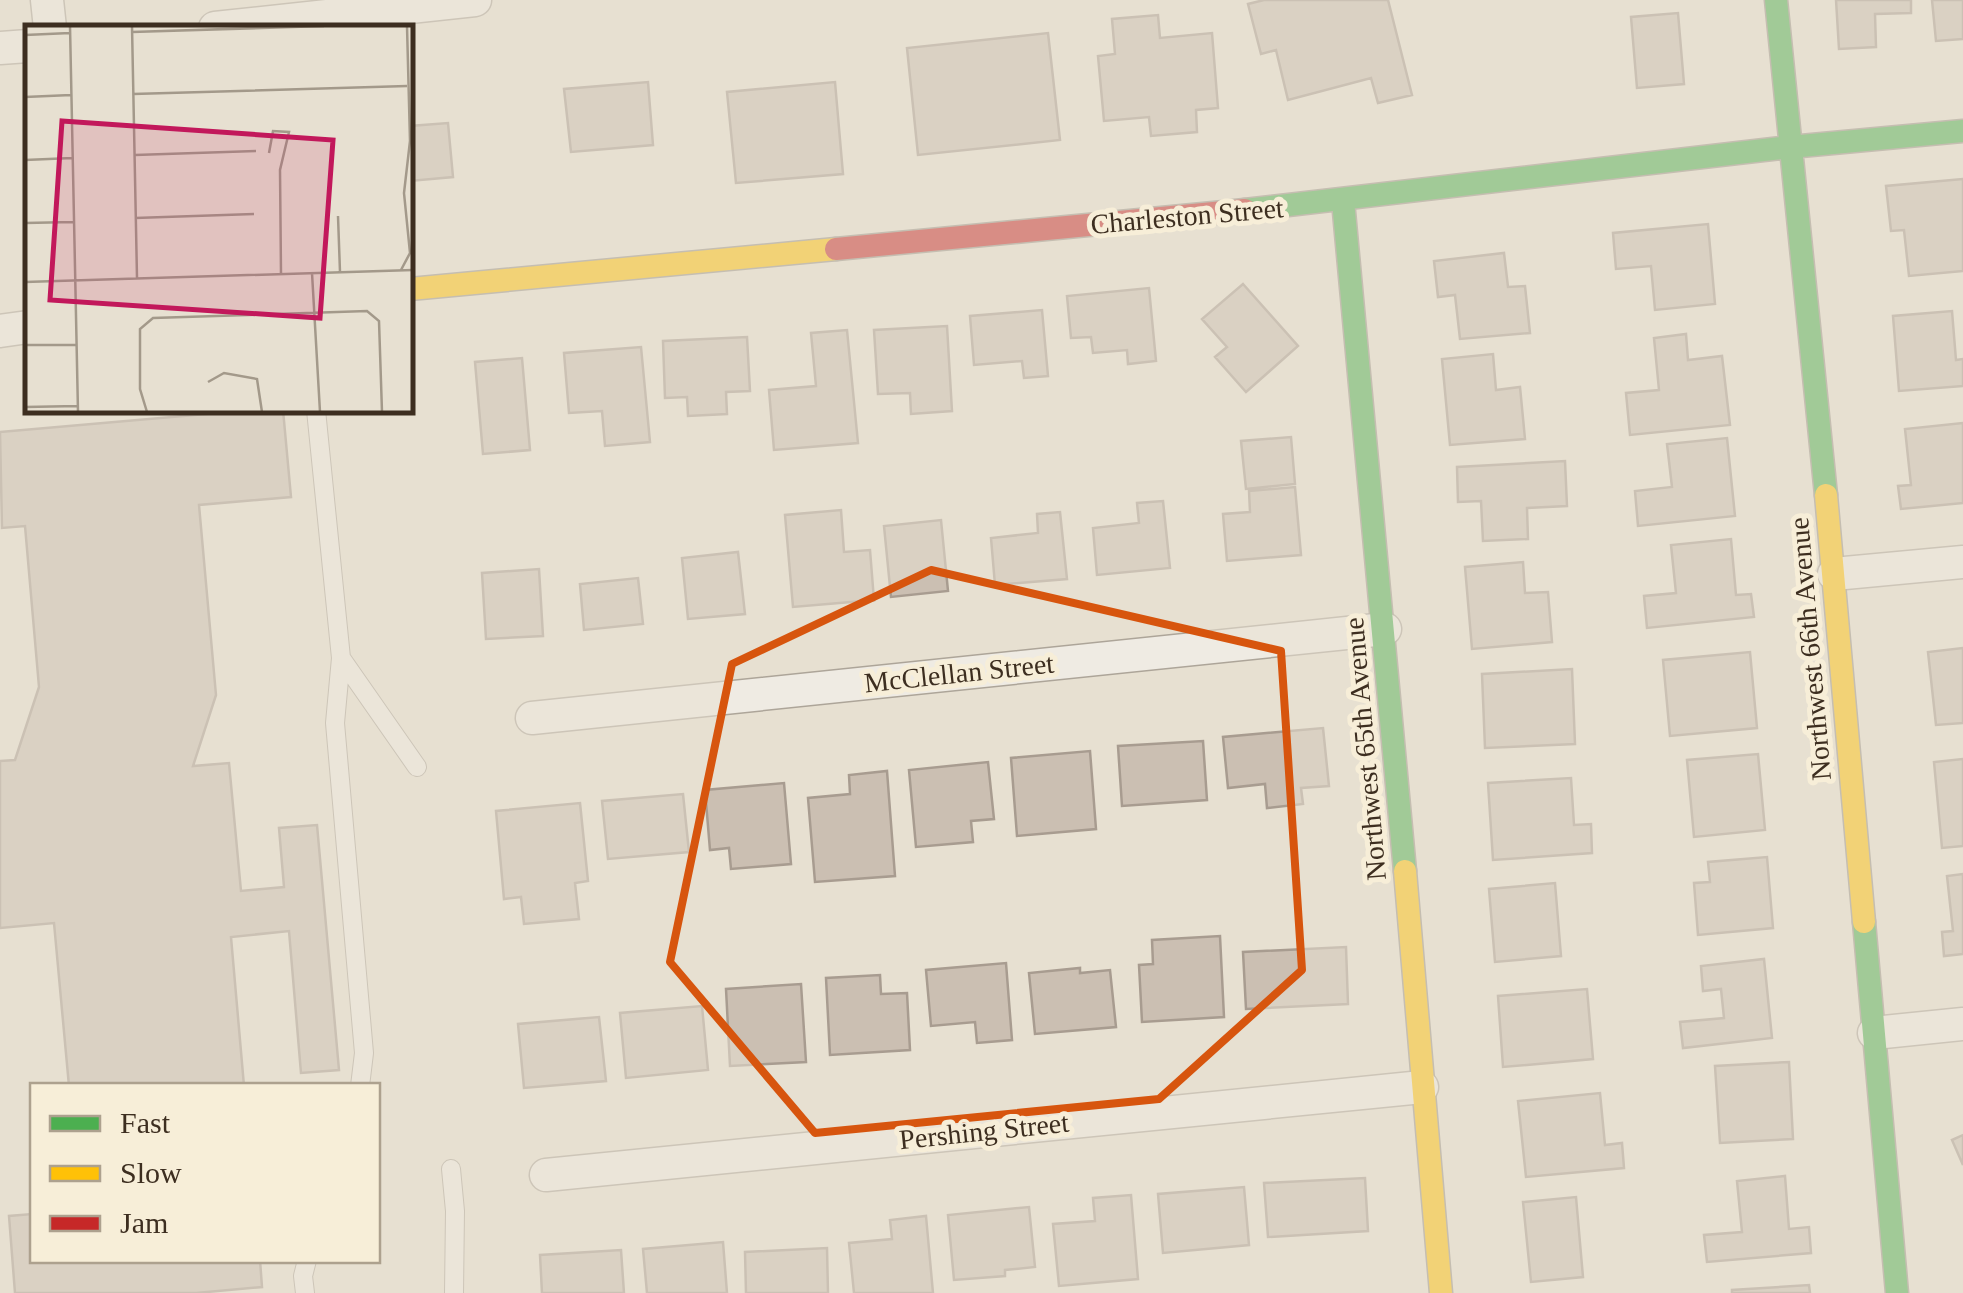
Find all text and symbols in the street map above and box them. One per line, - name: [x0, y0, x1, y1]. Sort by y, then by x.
- inset map: [25, 25, 412, 412]
- street label: Charleston Street: [1089, 192, 1285, 240]
- street label: Northwest 66th Avenue: [1783, 516, 1837, 782]
- street label: Northwest 65th Avenue: [1338, 616, 1392, 882]
- street label: McClellan Street: [863, 648, 1056, 698]
- legend: [30, 1083, 380, 1263]
- text: Fast: [120, 1106, 171, 1139]
- street label: Pershing Street: [898, 1107, 1071, 1155]
- text: Slow: [120, 1156, 182, 1189]
- text: Jam: [120, 1206, 168, 1239]

